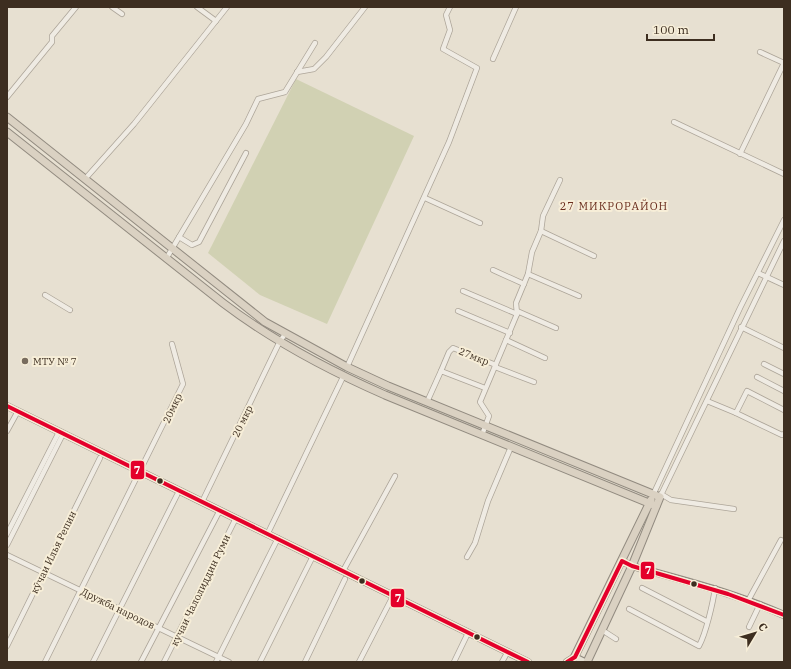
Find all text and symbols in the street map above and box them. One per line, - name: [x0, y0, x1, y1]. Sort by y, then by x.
- scale bar: [647, 16, 714, 42]
- text: 100 m: [653, 22, 689, 37]
- district label: 27 МИКРОРАЙОН: [560, 199, 668, 213]
- street label: 27мкр: [457, 345, 491, 368]
- place label: МТУ № 7: [33, 355, 77, 368]
- marker: МТУ № 7: [20, 356, 30, 366]
- street label: 20мкр: [160, 391, 185, 425]
- street label: 20 мкр: [229, 403, 256, 439]
- line badge: 7: [130, 460, 145, 480]
- text: 7: [134, 463, 140, 477]
- unlabelled marker: [155, 476, 165, 486]
- street label: кӯчаи Илья Репин: [28, 508, 79, 596]
- street label: кучаи Чалолиддин Руми: [168, 532, 233, 648]
- line badge: 7: [640, 561, 655, 580]
- text: 7: [645, 563, 651, 577]
- unlabelled marker: [357, 576, 367, 586]
- unlabelled marker: [689, 579, 699, 589]
- street label: Дружба народов: [79, 585, 157, 632]
- line badge: 7: [390, 588, 405, 608]
- text: 7: [395, 591, 401, 605]
- north arrow: [735, 613, 775, 653]
- text: С: [755, 620, 771, 634]
- unlabelled marker: [472, 632, 482, 642]

